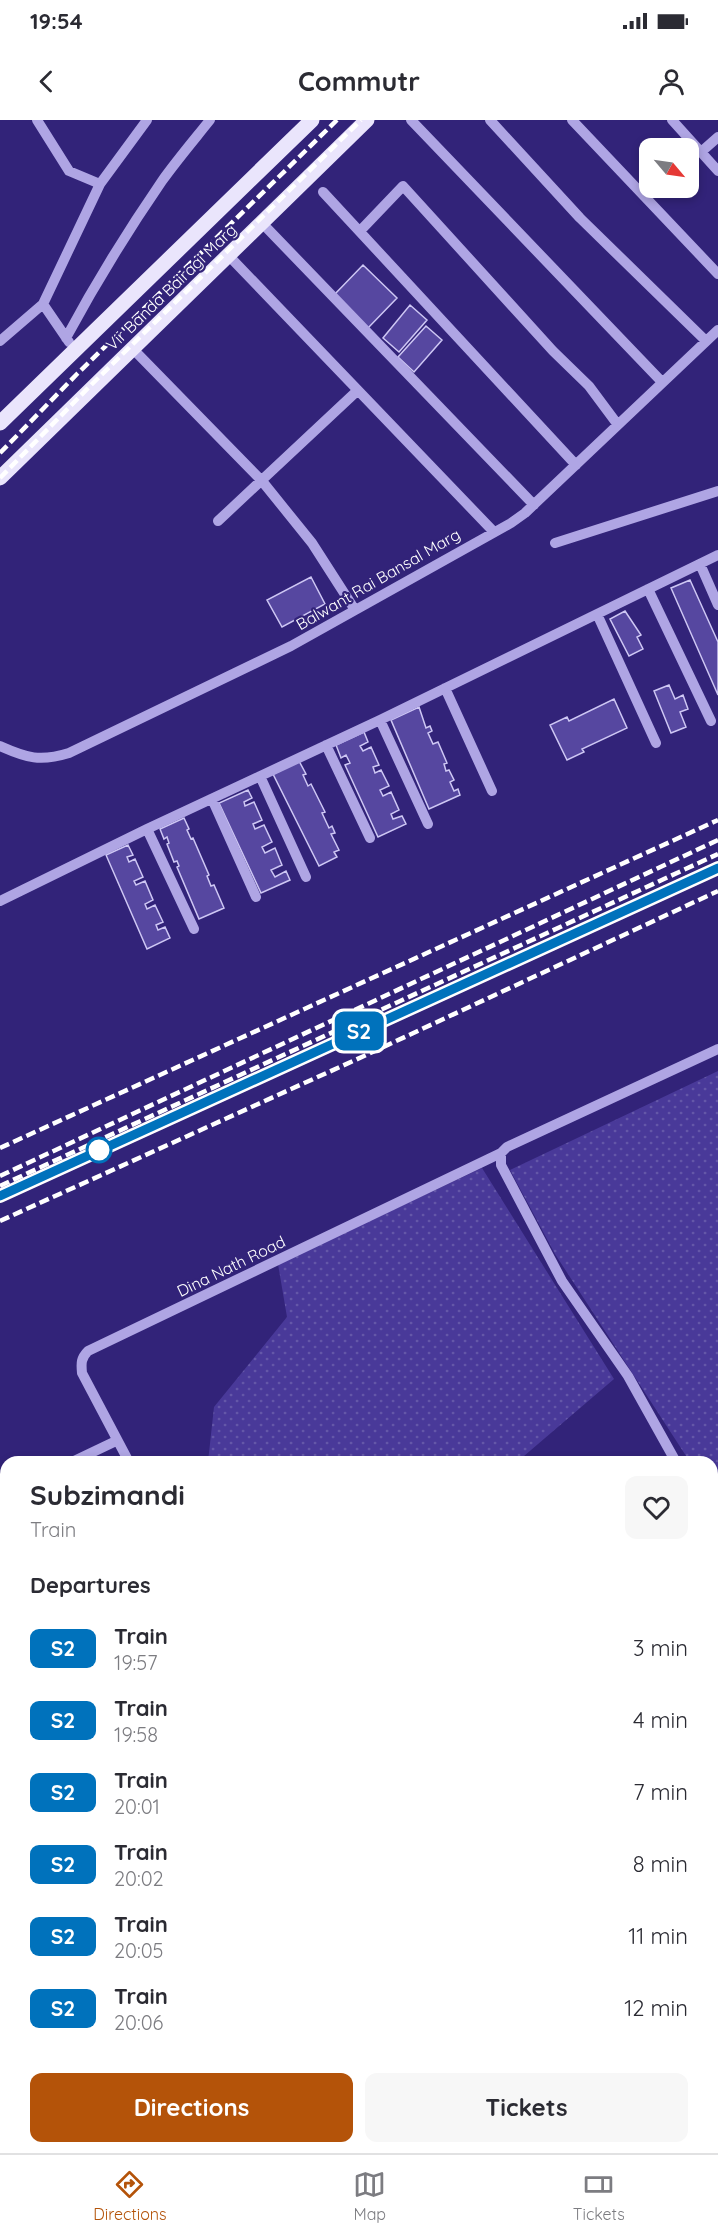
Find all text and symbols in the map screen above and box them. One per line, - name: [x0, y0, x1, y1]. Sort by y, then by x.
- text: 19:54: [30, 7, 83, 35]
- text: Commutr: [298, 64, 420, 98]
- icon: back: [30, 65, 63, 98]
- icon: person: [655, 65, 688, 98]
- north arrow: [639, 138, 699, 198]
- map controls: [639, 138, 699, 198]
- street label: Vir Banda Bairagi Marg: [102, 220, 240, 354]
- street label: Balwant Rai Bansal Marg: [292, 524, 464, 634]
- line badge: S2: [332, 1012, 386, 1050]
- text: S2: [347, 1018, 371, 1044]
- unlabelled marker: [86, 1137, 112, 1163]
- street label: Dina Nath Road: [174, 1231, 288, 1301]
- button: heart: [625, 1476, 688, 1539]
- text: Subzimandi: [30, 1477, 185, 1512]
- text: Train: [30, 1517, 76, 1542]
- text: Departures: [30, 1571, 151, 1599]
- text: Train: [114, 1622, 168, 1650]
- text: 3 min: [633, 1634, 688, 1662]
- text: S2: [51, 1635, 75, 1661]
- text: 19:57: [114, 1650, 157, 1675]
- text: Train: [114, 1694, 168, 1722]
- text: 4 min: [633, 1706, 688, 1734]
- text: S2: [51, 1707, 75, 1733]
- text: 19:58: [114, 1722, 158, 1747]
- text: Train: [114, 1766, 168, 1794]
- text: 7 min: [633, 1778, 688, 1806]
- text: S2: [51, 1779, 75, 1805]
- text: 20:01: [114, 1794, 160, 1819]
- text: Train: [114, 1838, 168, 1866]
- text: 8 min: [633, 1850, 688, 1878]
- text: S2: [51, 1851, 75, 1877]
- text: 20:02: [114, 1866, 164, 1891]
- text: Train: [114, 1910, 168, 1938]
- text: 11 min: [628, 1922, 688, 1950]
- text: S2: [51, 1923, 75, 1949]
- text: 20:05: [114, 1938, 164, 1963]
- text: Train: [114, 1982, 168, 2010]
- text: 12 min: [624, 1994, 688, 2022]
- text: S2: [51, 1995, 75, 2021]
- text: 20:06: [114, 2010, 163, 2035]
- button: Directions: [30, 2073, 353, 2142]
- button: Tickets: [365, 2073, 688, 2142]
- tab: Directions: [93, 2168, 167, 2224]
- tab: Map: [353, 2168, 386, 2224]
- tab: Tickets: [573, 2168, 625, 2224]

